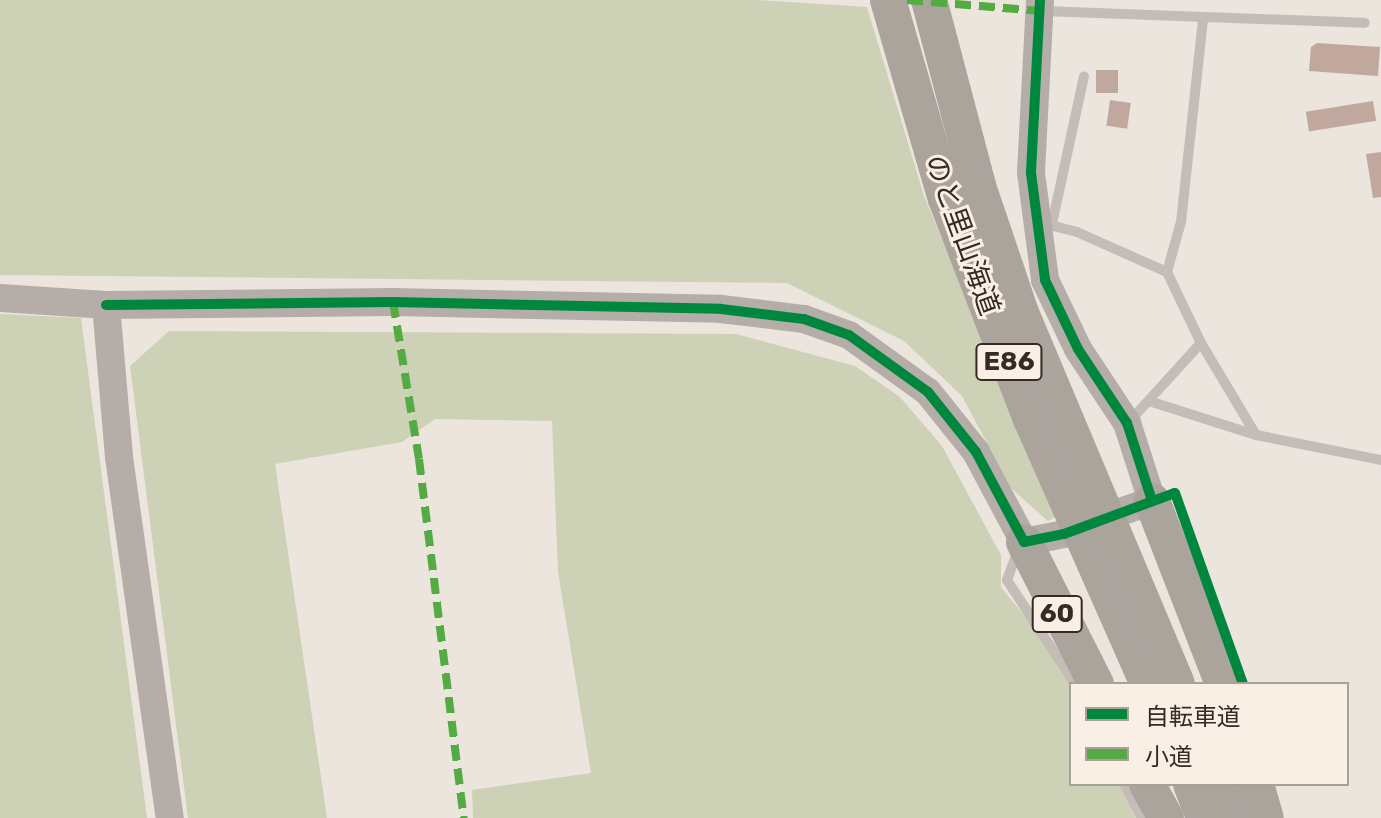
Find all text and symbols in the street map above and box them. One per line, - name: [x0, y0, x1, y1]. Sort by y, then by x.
- street label: のと里山海道: [917, 150, 1007, 320]
- road number: E86: [975, 340, 1043, 384]
- road number: 60: [1031, 592, 1083, 636]
- legend: [1069, 682, 1349, 786]
- text: 自転車道: [1145, 703, 1241, 731]
- text: 小道: [1145, 743, 1193, 771]

